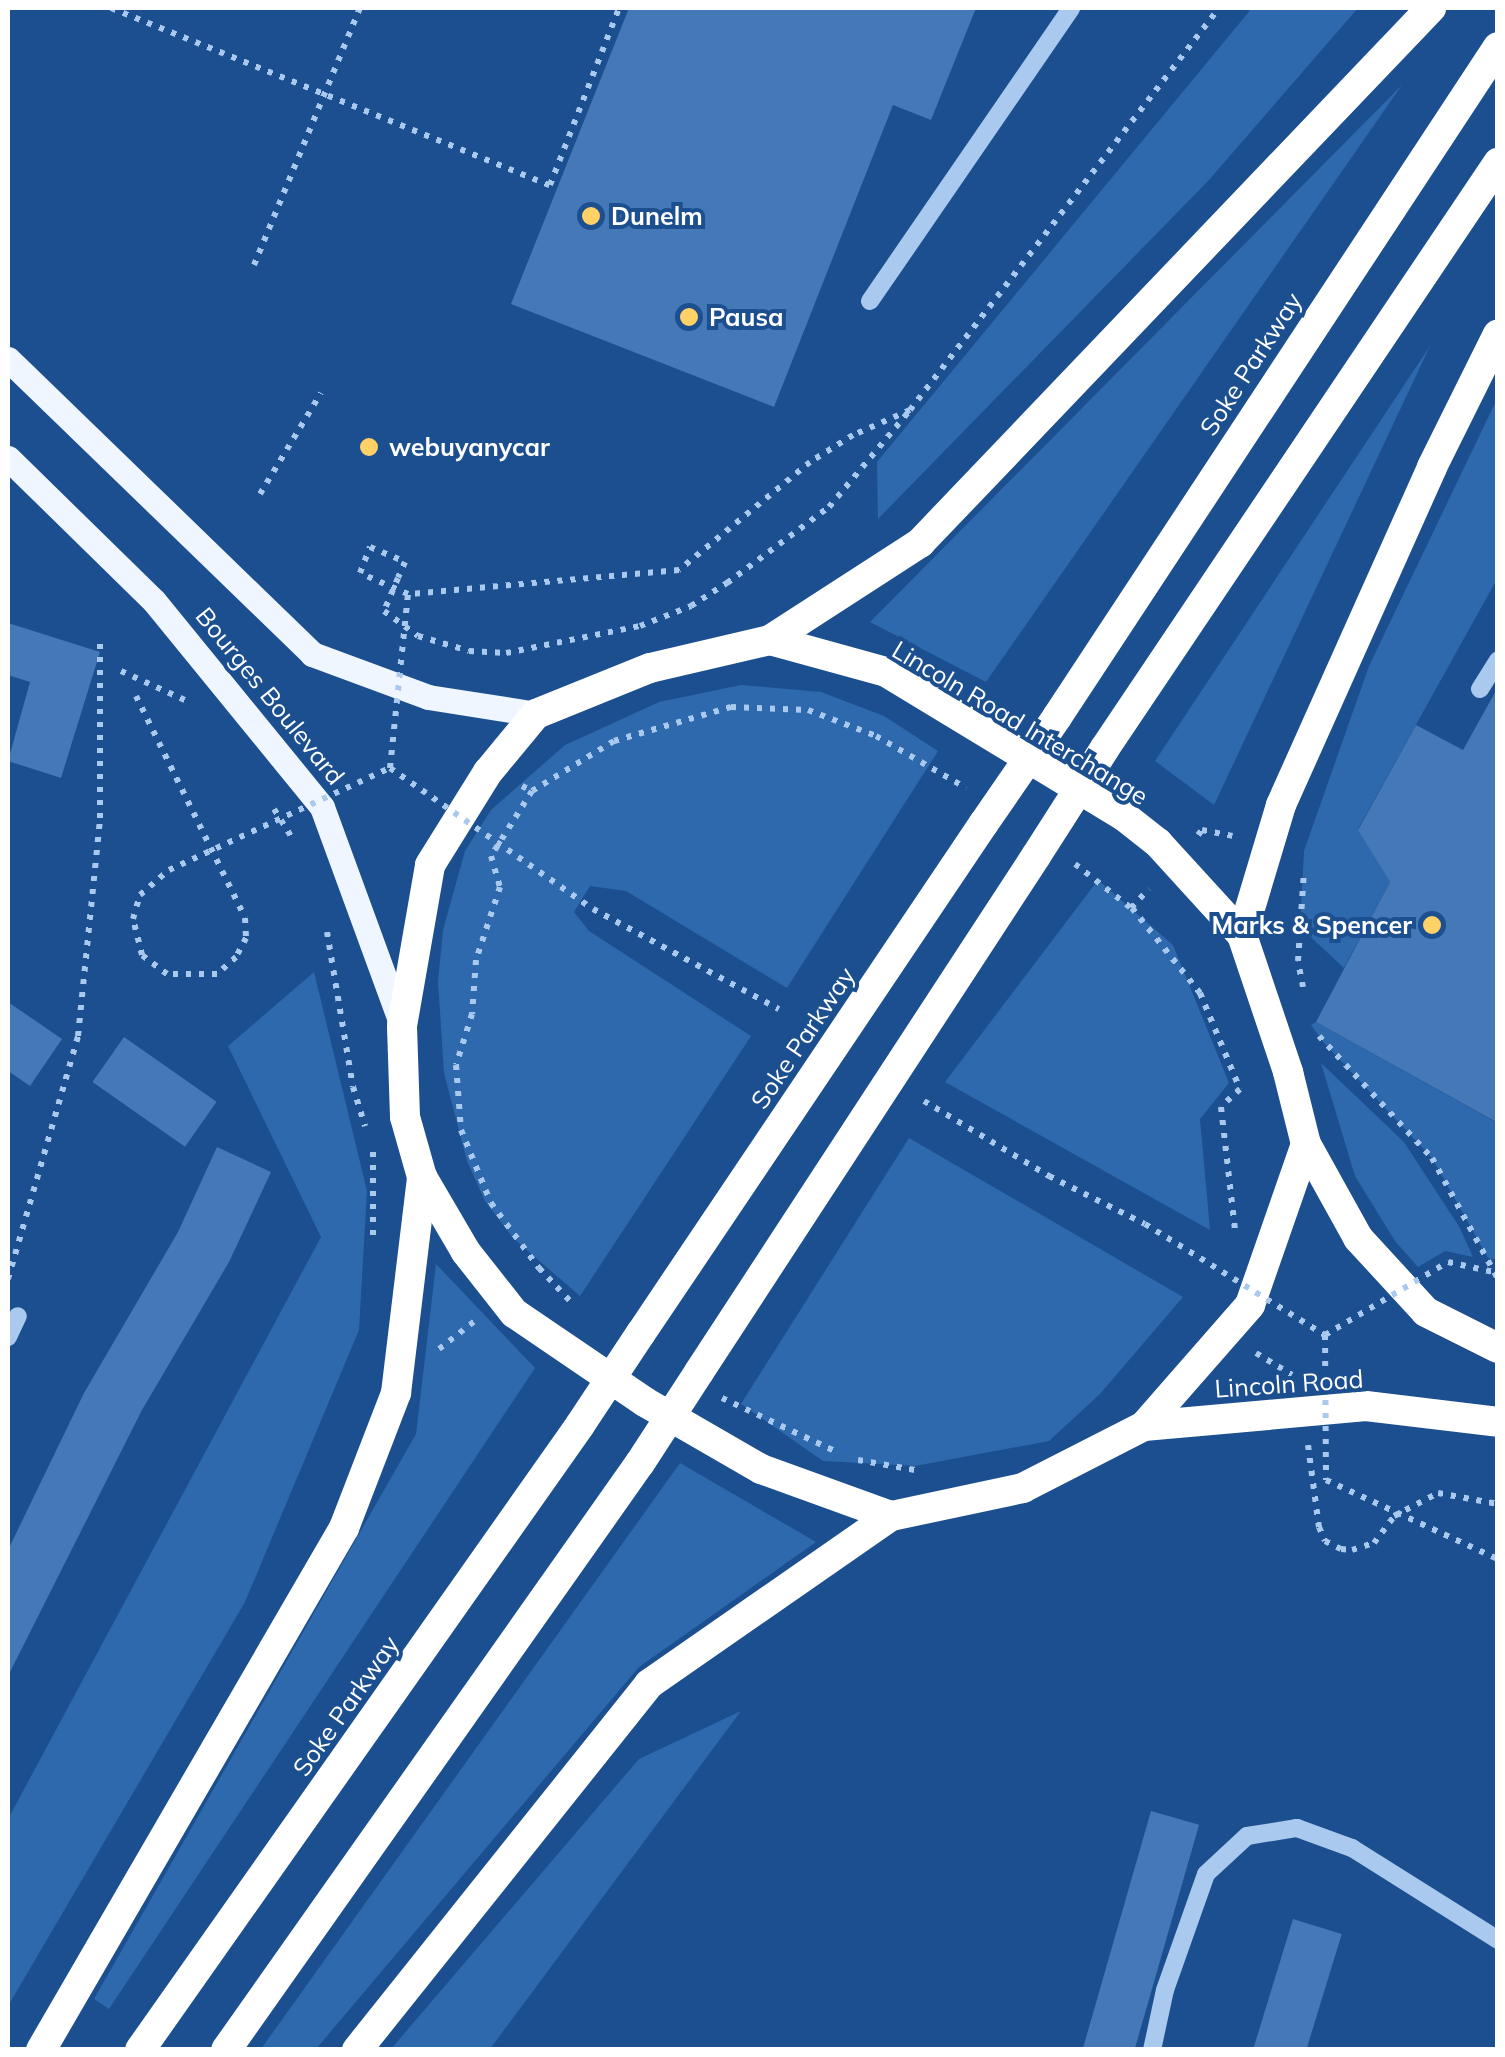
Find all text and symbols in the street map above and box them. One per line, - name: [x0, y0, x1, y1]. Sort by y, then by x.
- place label: Dunelm: [611, 201, 703, 231]
- marker: Dunelm: [580, 205, 602, 227]
- street label: Soke Parkway: [1194, 287, 1308, 441]
- place label: Pausa: [709, 302, 783, 332]
- marker: Pausa: [678, 306, 700, 328]
- place label: webuyanycar: [389, 432, 550, 462]
- marker: webuyanycar: [358, 436, 380, 458]
- street label: Bourges Boulevard: [189, 601, 351, 791]
- street label: Lincoln Road Interchange: [887, 635, 1153, 811]
- place label: Marks & Spencer: [1212, 910, 1412, 940]
- marker: Marks & Spencer: [1421, 914, 1443, 936]
- street label: Soke Parkway: [745, 961, 861, 1115]
- street label: Lincoln Road: [1214, 1364, 1364, 1404]
- street label: Soke Parkway: [287, 1630, 405, 1782]

